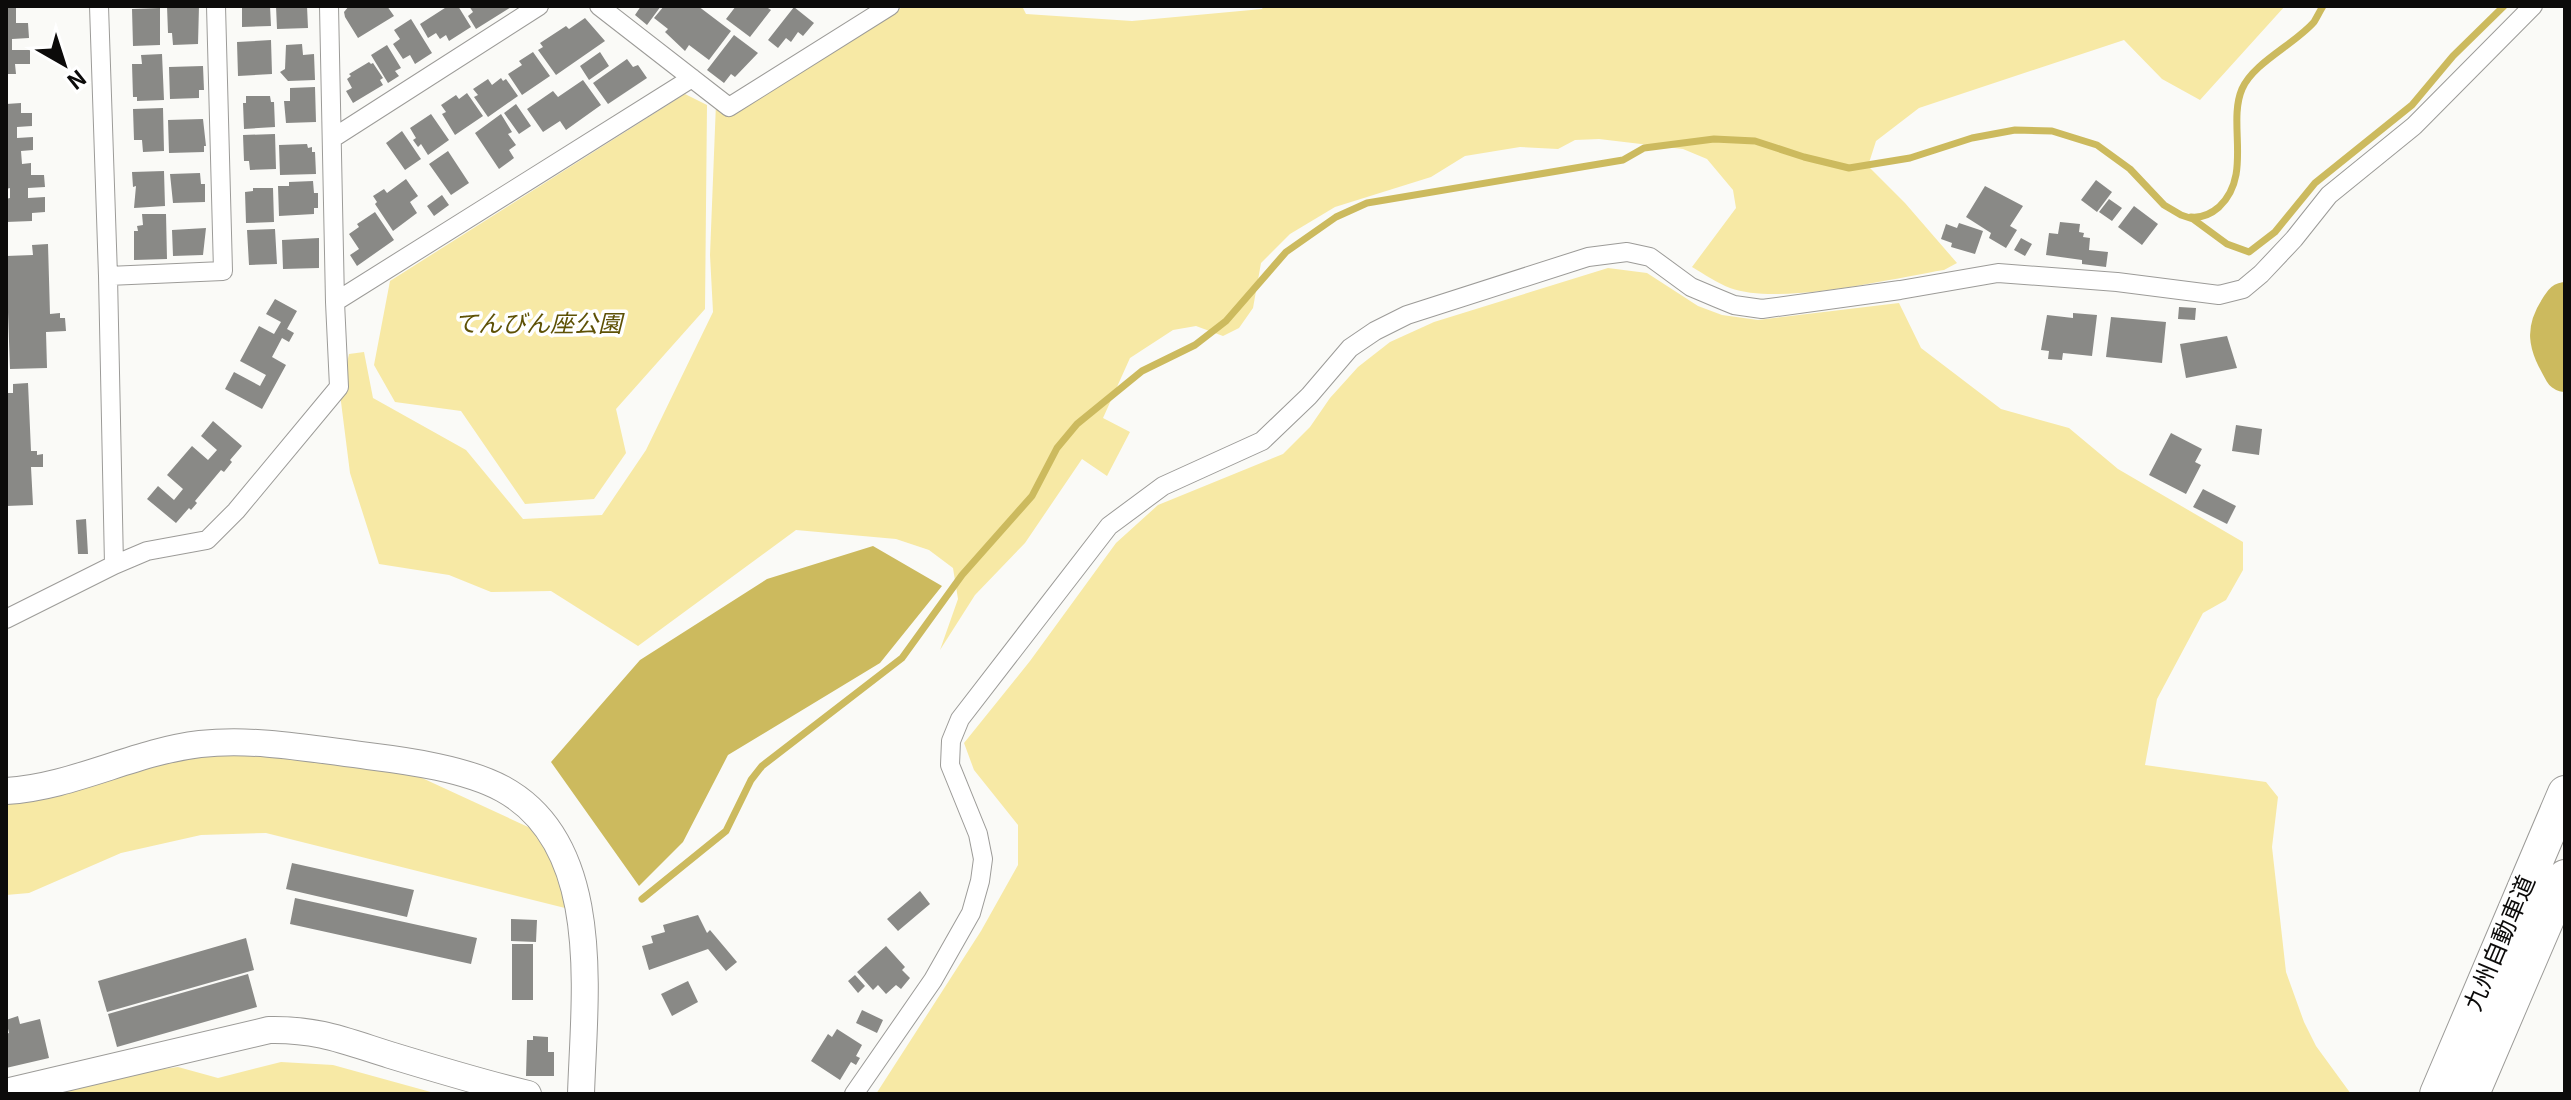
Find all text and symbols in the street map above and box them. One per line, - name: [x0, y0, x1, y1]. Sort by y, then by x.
- north arrow: [24, 24, 104, 104]
- text: N: [61, 63, 94, 99]
- park label: てんびん座公園: [454, 304, 625, 339]
- street label: 九州自動車道: [2453, 869, 2542, 1015]

